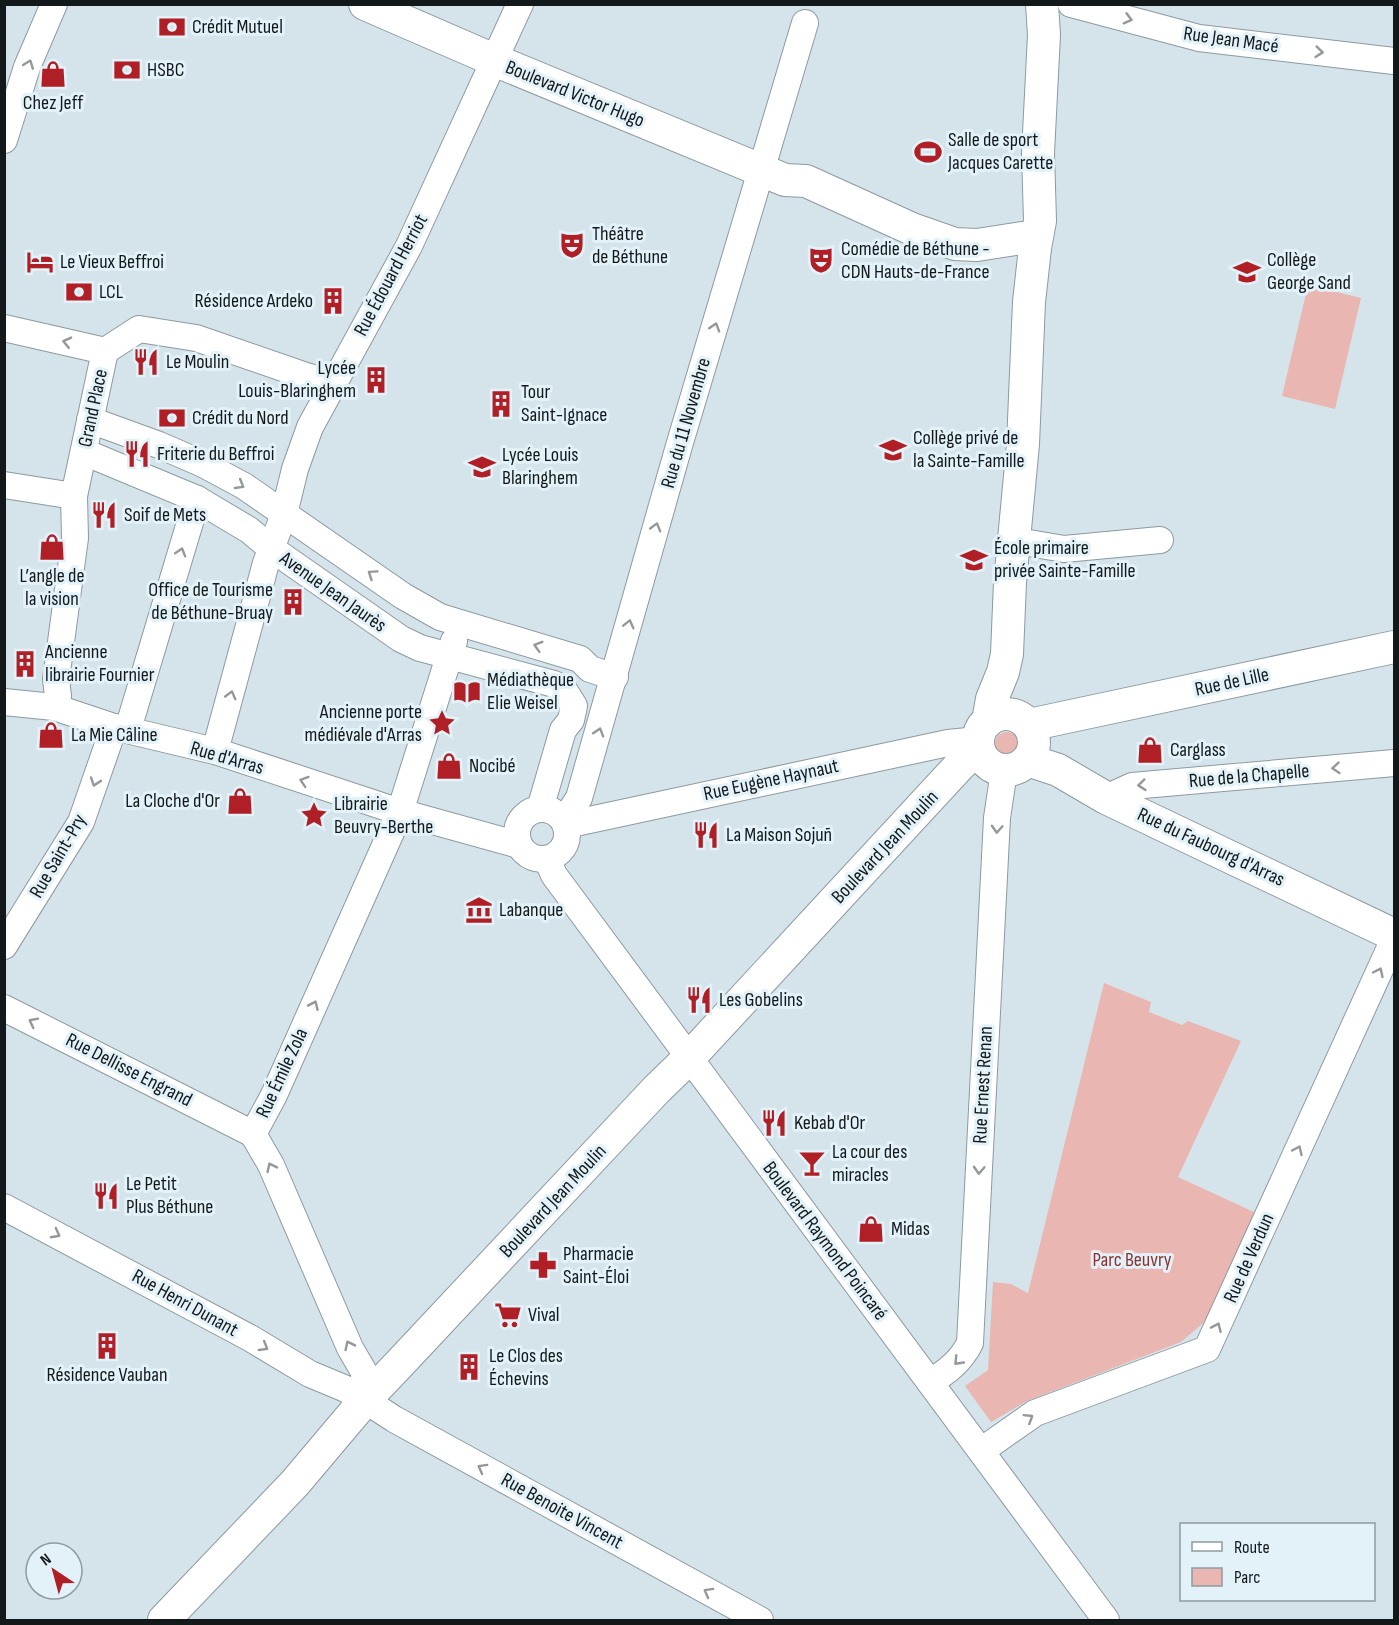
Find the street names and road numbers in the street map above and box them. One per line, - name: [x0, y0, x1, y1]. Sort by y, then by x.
- street label: Rue Jean Macé: [1182, 21, 1280, 59]
- street label: Boulevard Victor Hugo: [502, 55, 648, 133]
- street label: Rue Édouard Herriot: [349, 210, 433, 340]
- street label: Rue du 11 Novembre: [656, 355, 716, 491]
- street label: Grand Place: [73, 367, 113, 449]
- street label: Avenue Jean Jaurès: [274, 546, 391, 638]
- street label: Rue de Lille: [1193, 662, 1271, 702]
- street label: Rue d'Arras: [188, 736, 266, 780]
- street label: Rue Eugène Haynaut: [701, 754, 841, 806]
- street label: Rue de la Chapelle: [1188, 759, 1310, 793]
- street label: Boulevard Jean Moulin: [827, 785, 943, 909]
- street label: Rue du Faubourg d'Arras: [1134, 802, 1288, 892]
- street label: Rue Saint-Pry: [24, 809, 92, 902]
- street label: Rue Émile Zola: [251, 1024, 313, 1122]
- street label: Rue Ernest Renan: [968, 1026, 998, 1144]
- street label: Rue Dellisse Engrand: [62, 1028, 196, 1112]
- street label: Boulevard Jean Moulin: [495, 1139, 611, 1263]
- street label: Boulevard Raymond Poincaré: [757, 1157, 893, 1325]
- street label: Rue de Verdun: [1219, 1210, 1279, 1306]
- street label: Rue Henri Dunant: [128, 1264, 242, 1342]
- street label: Rue Benoite Vincent: [497, 1468, 627, 1554]

